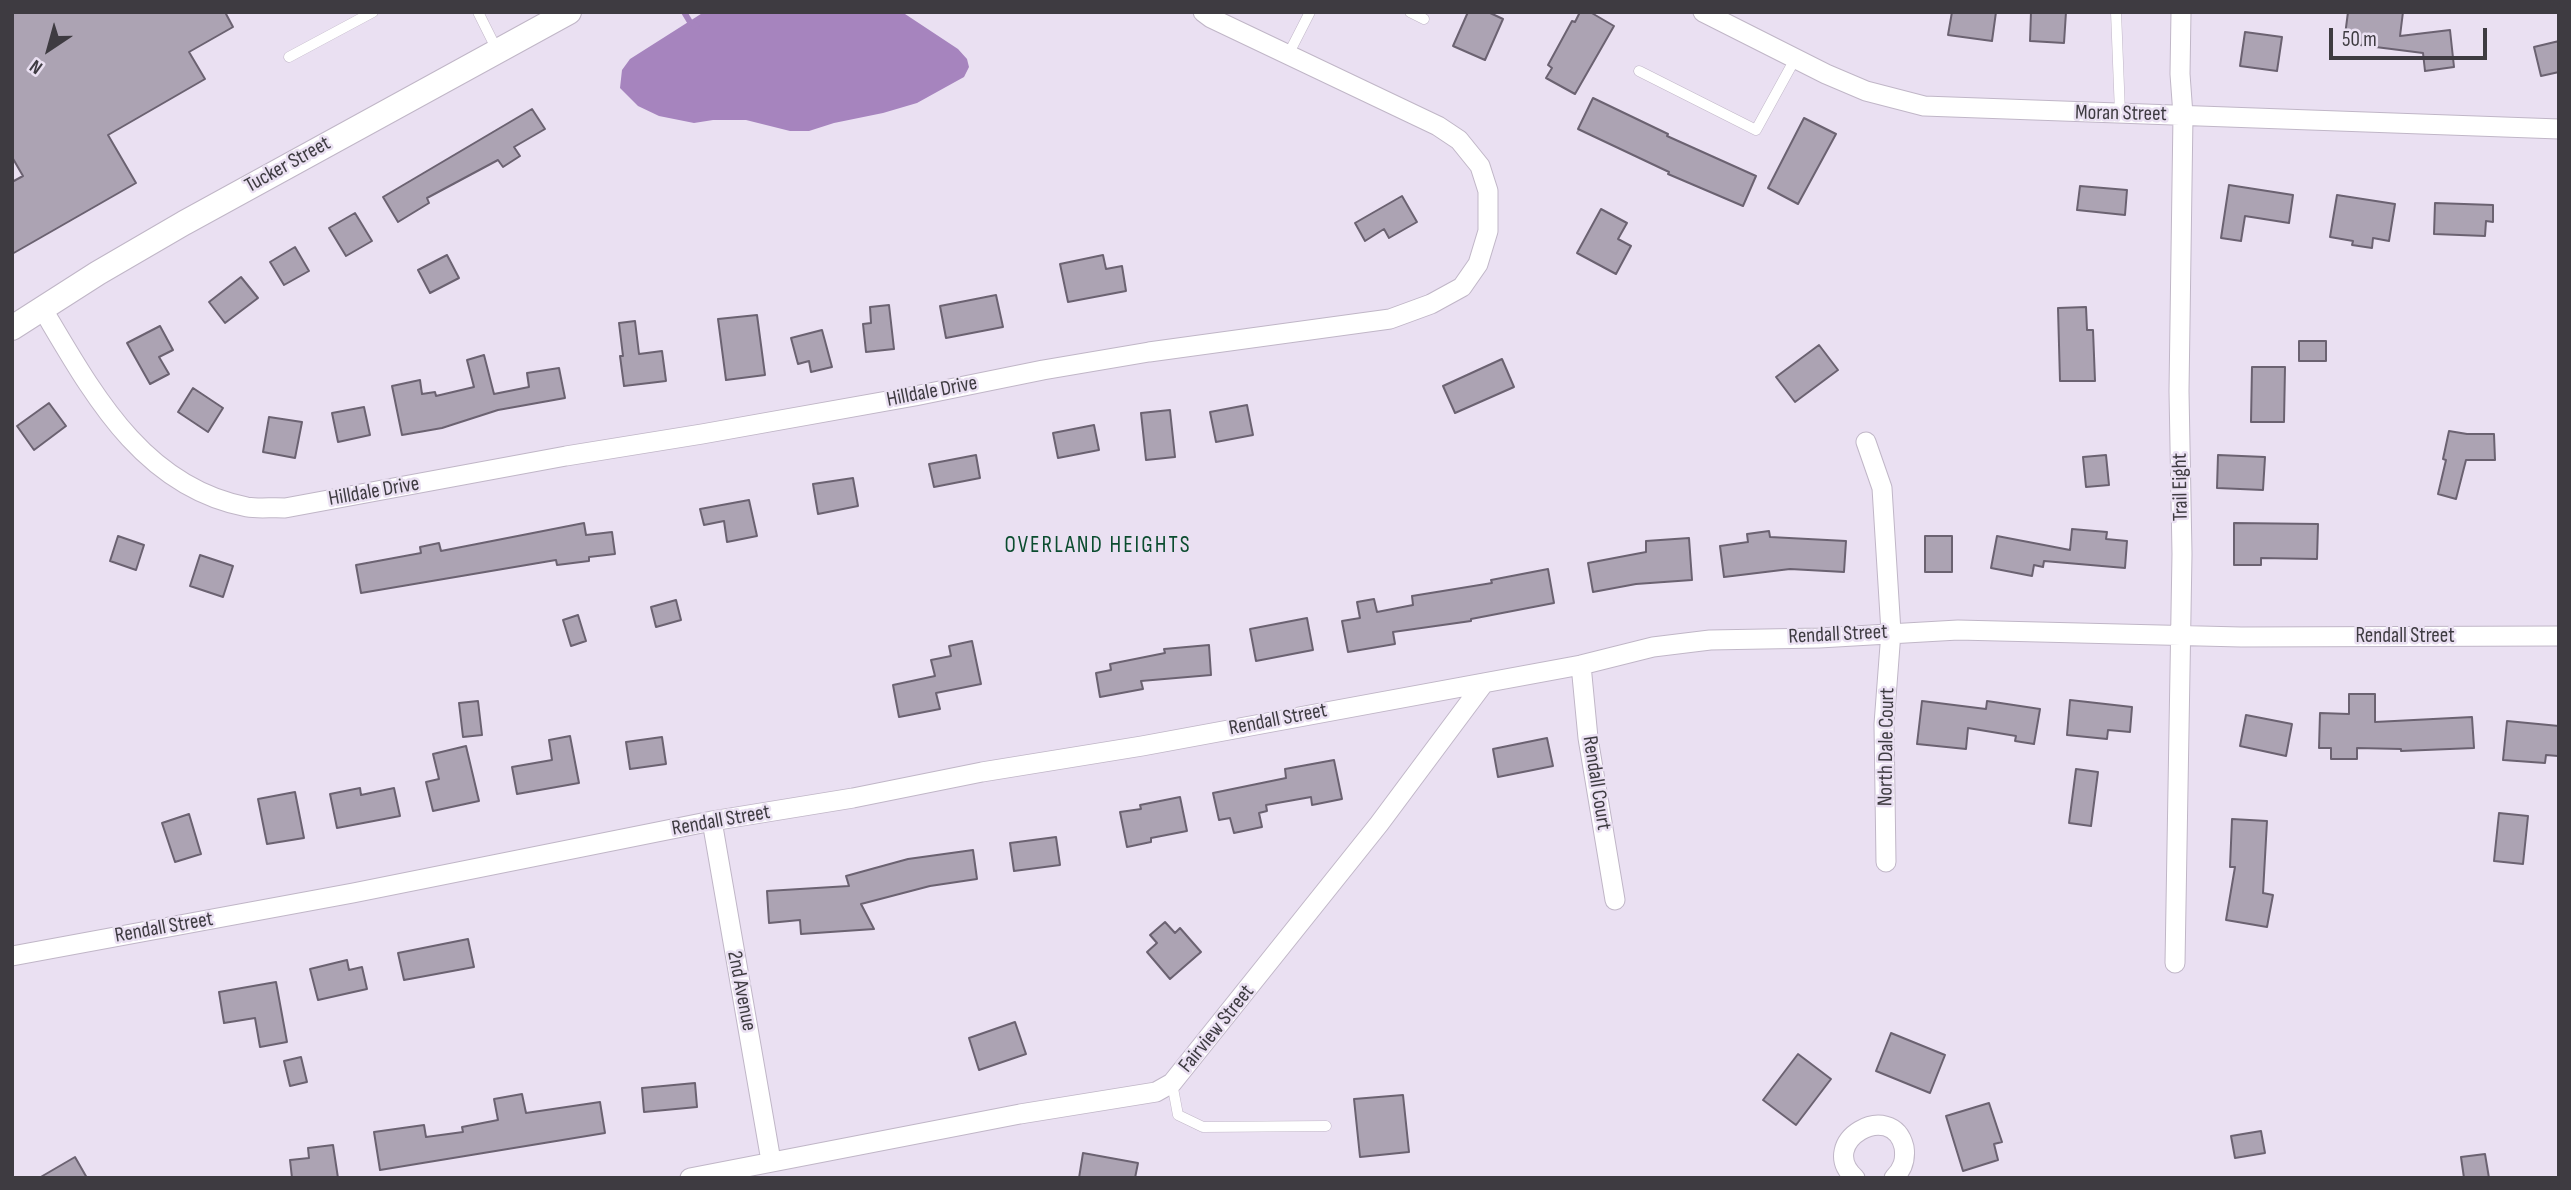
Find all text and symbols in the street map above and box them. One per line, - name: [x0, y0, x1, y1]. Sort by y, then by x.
- north arrow: [14, 14, 84, 84]
- scale bar: [2333, 14, 2490, 58]
- text: 50 m: [2342, 27, 2377, 52]
- text: N: [25, 54, 47, 79]
- street label: Moran Street: [2075, 101, 2167, 127]
- street label: Tucker Street: [241, 131, 335, 199]
- street label: Hilldale Drive: [885, 371, 979, 413]
- street label: Trail Eight: [2168, 453, 2194, 521]
- street label: Hilldale Drive: [327, 472, 421, 512]
- district label: OVERLAND HEIGHTS: [1007, 532, 1189, 560]
- street label: Rendall Street: [1788, 620, 1888, 650]
- street label: Rendall Street: [2355, 624, 2455, 650]
- street label: North Dale Court: [1873, 688, 1901, 806]
- street label: Rendall Street: [1227, 698, 1329, 742]
- street label: Rendall Court: [1576, 734, 1616, 832]
- street label: Rendall Street: [670, 800, 772, 842]
- street label: Rendall Street: [113, 907, 215, 949]
- street label: 2nd Avenue: [721, 949, 761, 1033]
- street label: Fairview Street: [1174, 980, 1260, 1078]

